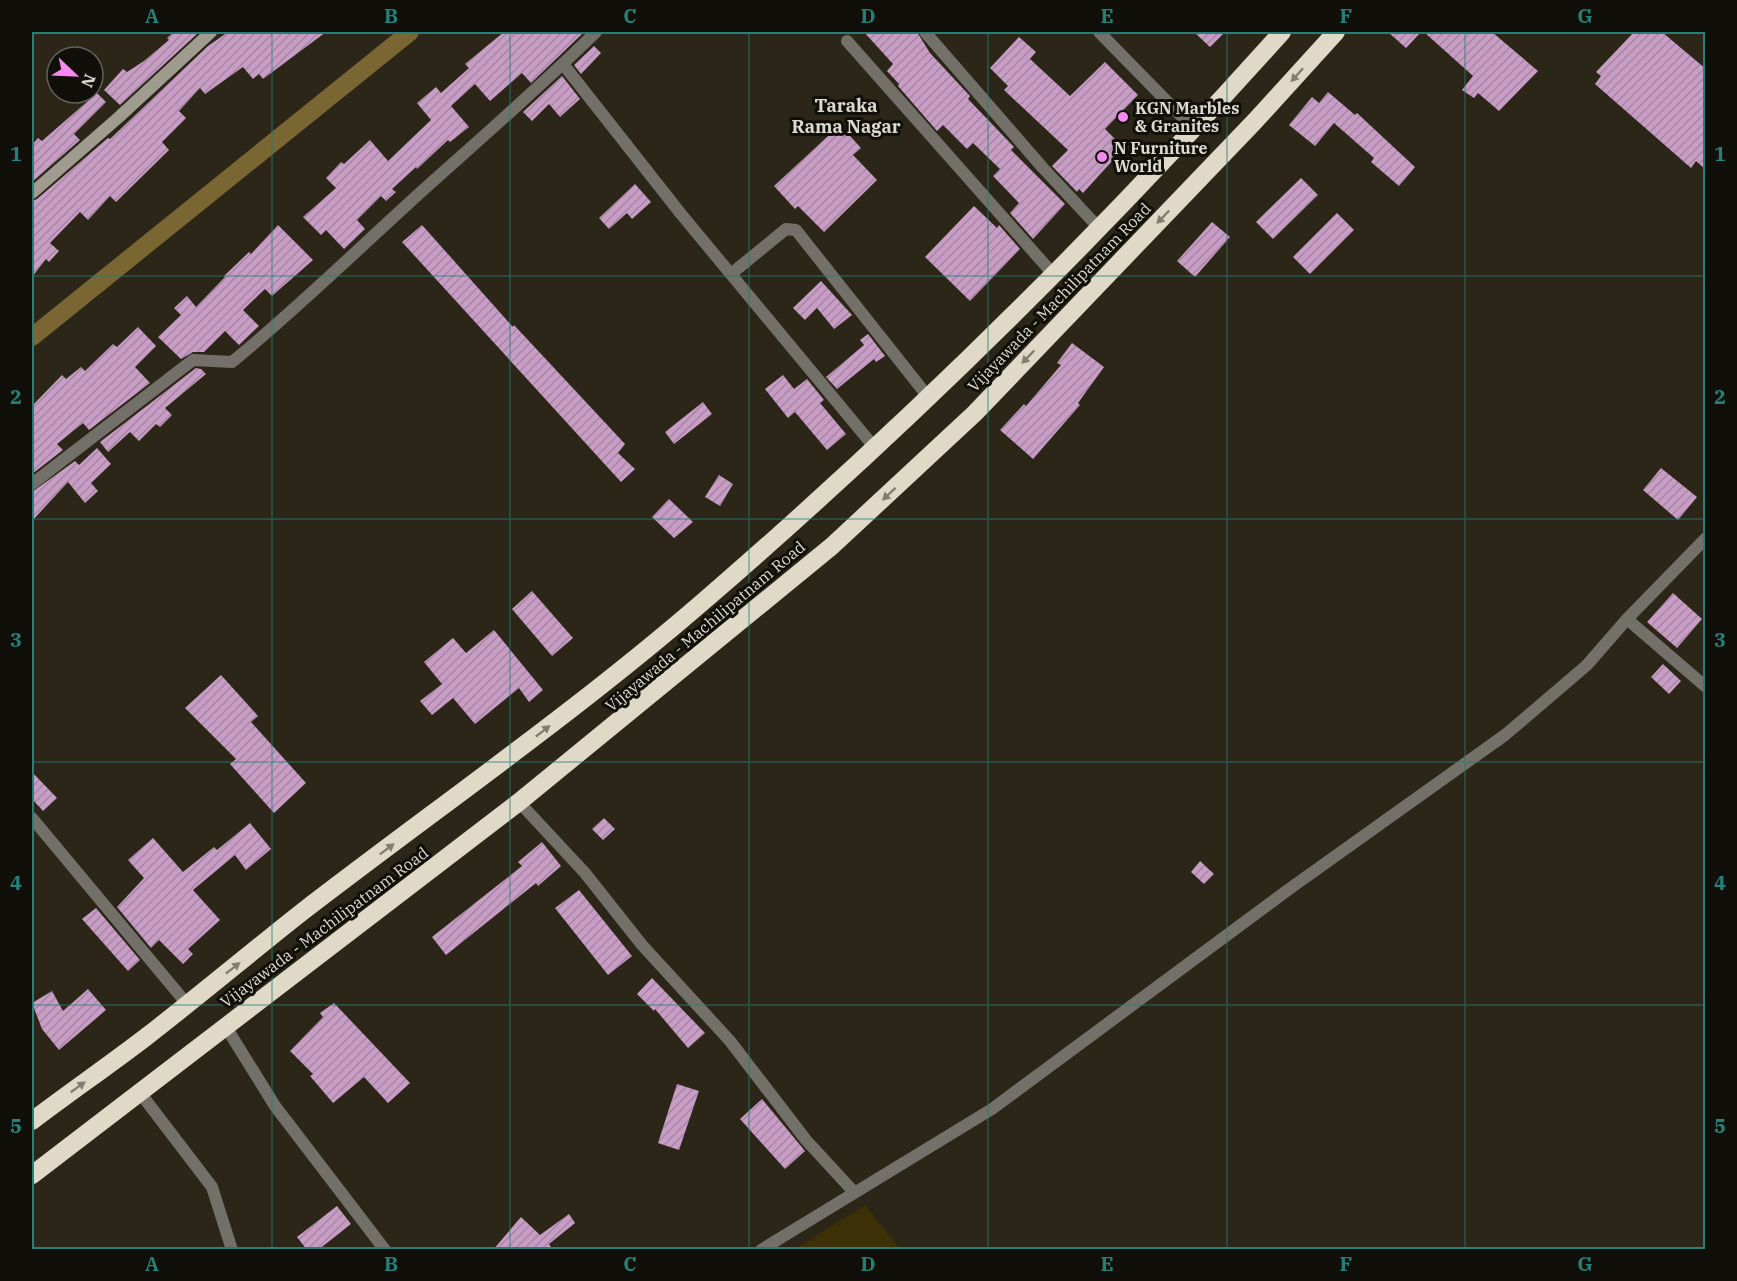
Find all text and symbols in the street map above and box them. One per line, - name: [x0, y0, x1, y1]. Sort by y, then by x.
- text: A: [145, 2, 159, 29]
- text: B: [384, 2, 398, 29]
- text: C: [623, 2, 637, 29]
- text: D: [860, 2, 876, 29]
- text: E: [1100, 2, 1114, 29]
- text: F: [1340, 2, 1352, 29]
- text: G: [1577, 2, 1593, 29]
- north arrow: [45, 45, 105, 105]
- one-way arrow: [1291, 67, 1304, 82]
- text: N: [77, 71, 100, 91]
- district label: Taraka Rama Nagar: [791, 94, 901, 138]
- place label: KGN Marbles & Granites: [1135, 98, 1239, 136]
- marker: KGN Marbles & Granites: [1116, 110, 1130, 124]
- place label: N Furniture World: [1114, 138, 1208, 176]
- text: 1: [10, 140, 22, 167]
- text: 1: [1714, 140, 1726, 167]
- marker: N Furniture World: [1095, 150, 1109, 164]
- street label: Vijayawada - Machilipatnam Road: [963, 198, 1155, 396]
- one-way arrow: [1156, 209, 1170, 224]
- one-way arrow: [1021, 350, 1035, 365]
- text: 2: [10, 383, 22, 410]
- text: 2: [1714, 383, 1726, 410]
- one-way arrow: [881, 487, 896, 501]
- street label: Vijayawada - Machilipatnam Road: [601, 536, 809, 716]
- text: 3: [10, 626, 22, 653]
- text: 3: [1714, 626, 1726, 653]
- one-way arrow: [535, 725, 551, 738]
- street label: Vijayawada - Machilipatnam Road: [216, 842, 432, 1012]
- one-way arrow: [380, 843, 395, 855]
- text: 4: [10, 869, 22, 896]
- text: 4: [1714, 869, 1726, 896]
- one-way arrow: [225, 961, 241, 974]
- one-way arrow: [71, 1081, 86, 1093]
- text: 5: [10, 1112, 22, 1139]
- text: 5: [1714, 1112, 1726, 1139]
- text: A: [145, 1250, 159, 1277]
- text: B: [384, 1250, 398, 1277]
- text: C: [623, 1250, 637, 1277]
- text: D: [860, 1250, 876, 1277]
- text: E: [1100, 1250, 1114, 1277]
- text: F: [1340, 1250, 1352, 1277]
- text: G: [1577, 1250, 1593, 1277]

